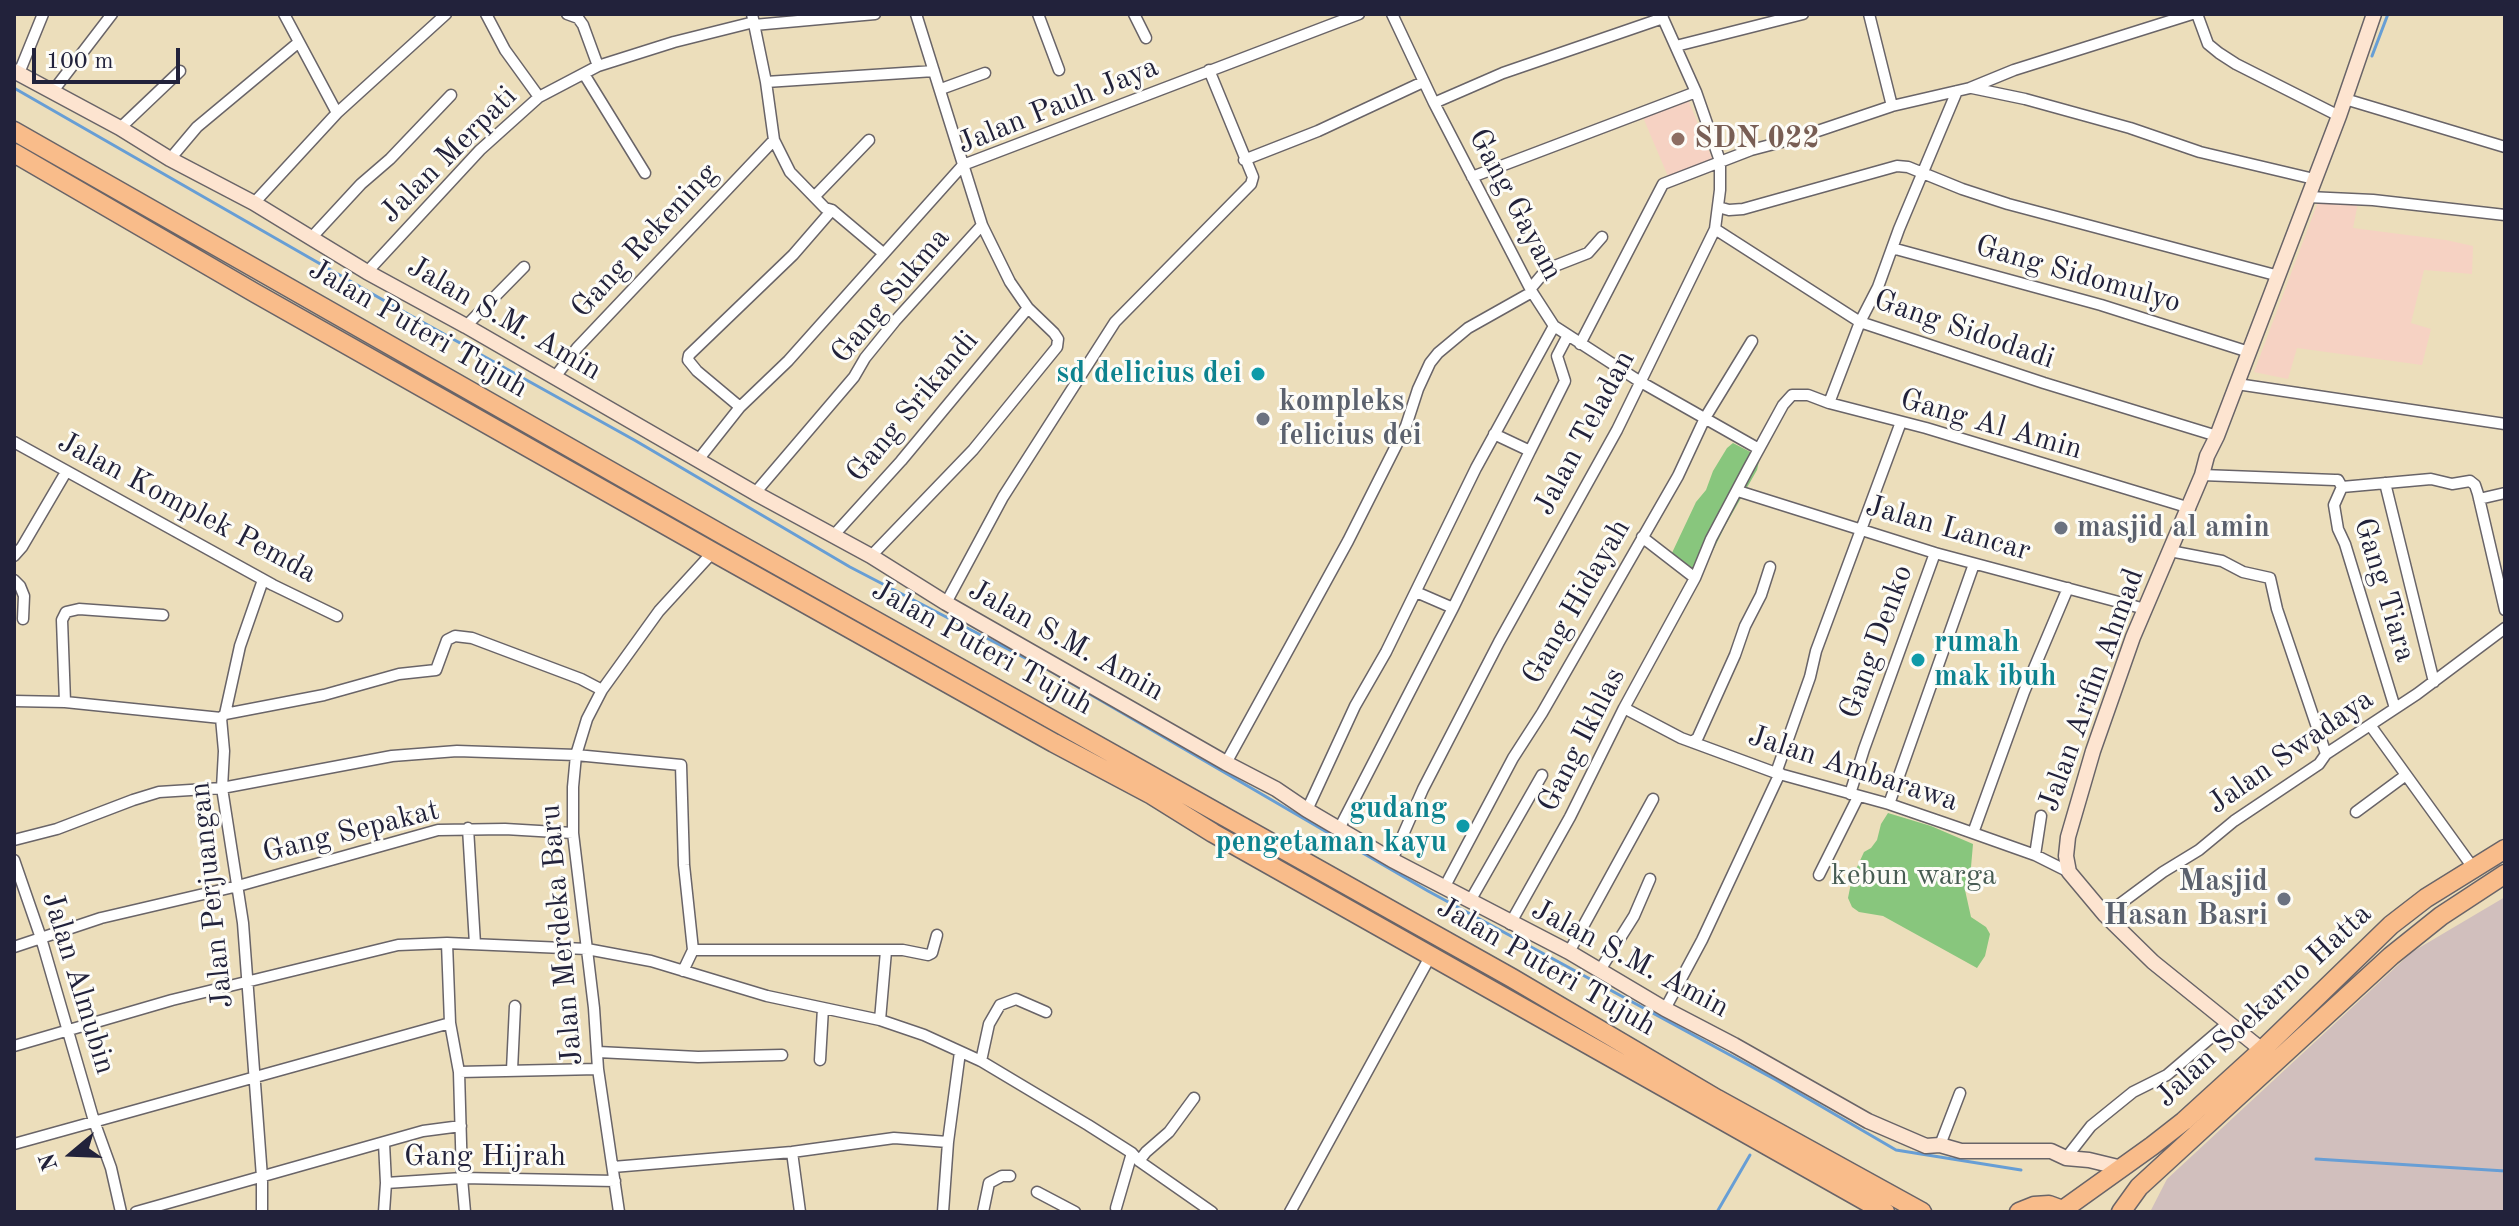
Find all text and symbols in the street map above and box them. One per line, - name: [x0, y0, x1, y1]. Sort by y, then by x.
- scale bar: [36, 32, 184, 82]
- street label: Jalan Pauh Jaya: [952, 49, 1164, 163]
- text: 100 m: [46, 50, 114, 74]
- street label: Jalan Merpati: [373, 79, 525, 231]
- place label: SDN 022: [1694, 121, 1820, 157]
- street label: Gang Gayam: [1460, 123, 1570, 287]
- marker: SDN 022: [1669, 130, 1687, 148]
- street label: Gang Rekening: [564, 156, 726, 326]
- street label: Gang Sukma: [824, 221, 958, 371]
- street label: Gang Sidomulyo: [1971, 229, 2185, 321]
- street label: Jalan S.M. Amin: [400, 249, 608, 389]
- street label: Jalan Puteri Tujuh: [302, 252, 534, 406]
- street label: Gang Sidodadi: [1869, 282, 2059, 378]
- street label: Gang Srikandi: [839, 324, 987, 490]
- street label: Jalan Teladan: [1527, 345, 1643, 521]
- place label: sd delicius dei: [1056, 356, 1242, 392]
- marker: sd delicius dei: [1249, 365, 1267, 383]
- street label: Gang Al Amin: [1896, 382, 2086, 468]
- place label: kompleks felicius dei: [1279, 384, 1422, 454]
- marker: kompleks felicius dei: [1254, 410, 1272, 428]
- street label: Jalan Komplek Pemda: [51, 424, 323, 592]
- street label: Jalan Lancar: [1861, 488, 2035, 570]
- place label: masjid al amin: [2077, 510, 2270, 546]
- street label: Gang Hidayah: [1515, 513, 1639, 691]
- street label: Gang Tiara: [2345, 514, 2423, 666]
- marker: masjid al amin: [2052, 519, 2070, 537]
- street label: Gang Denko: [1833, 560, 1921, 724]
- street label: Jalan Arifin Ahmad: [2031, 564, 2153, 816]
- street label: Jalan Puteri Tujuh: [865, 572, 1099, 724]
- street label: Jalan S.M. Amin: [962, 572, 1170, 710]
- place label: rumah mak ibuh: [1934, 625, 2056, 696]
- marker: rumah mak ibuh: [1909, 651, 1927, 669]
- street label: Gang Ikhlas: [1530, 662, 1634, 818]
- street label: Jalan Swadaya: [2201, 682, 2381, 822]
- street label: Jalan Ambarawa: [1743, 718, 1963, 820]
- street label: Jalan Perjuangan: [182, 780, 242, 1010]
- place label: gudang pengetaman kayu: [1215, 791, 1447, 862]
- street label: Gang Sepakat: [259, 793, 443, 871]
- street label: Jalan Merdeka Baru: [533, 803, 591, 1067]
- marker: gudang pengetaman kayu: [1454, 817, 1472, 835]
- park label: kebun warga: [1831, 858, 1997, 894]
- place label: Masjid Hasan Basri: [2103, 864, 2268, 934]
- street label: Jalan Almubin: [33, 887, 123, 1079]
- street label: Jalan Puteri Tujuh: [1430, 890, 1662, 1044]
- marker: Masjid Hasan Basri: [2275, 890, 2293, 908]
- street label: Jalan S.M. Amin: [1525, 892, 1735, 1026]
- street label: Jalan Soekarno Hatta: [2148, 897, 2380, 1115]
- north arrow: [32, 1114, 112, 1194]
- street label: Gang Hijrah: [404, 1139, 566, 1175]
- text: N: [36, 1150, 62, 1173]

